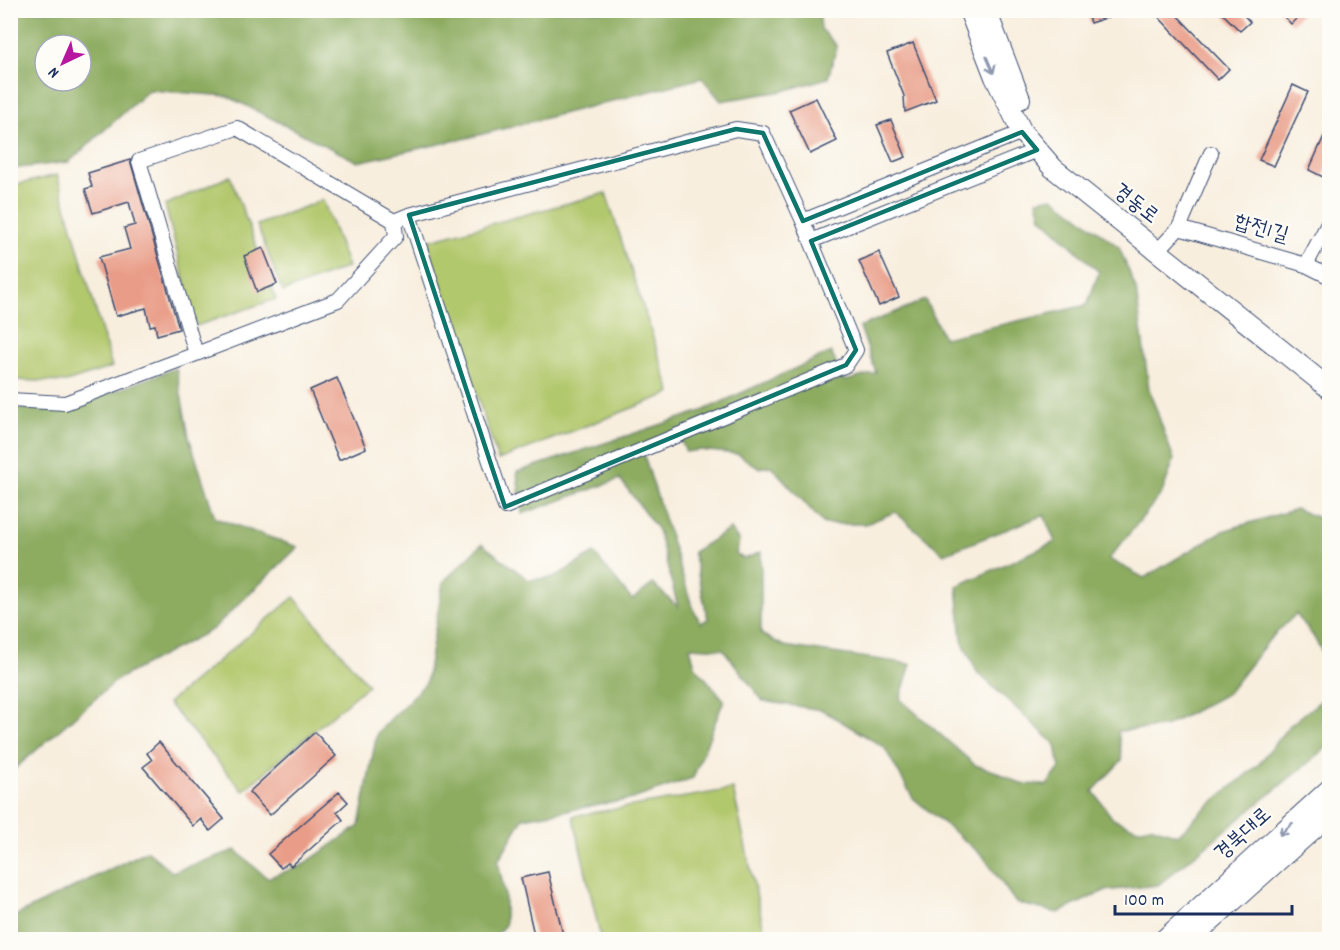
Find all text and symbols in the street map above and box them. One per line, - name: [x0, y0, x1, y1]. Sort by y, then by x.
- north arrow: [33, 33, 93, 93]
- one-way arrow: [985, 55, 996, 74]
- text: N: [43, 61, 65, 83]
- street label: 경동로: [1106, 178, 1164, 232]
- street label: 합전1길: [1230, 208, 1292, 252]
- street label: 경북대로: [1209, 801, 1279, 869]
- one-way arrow: [1279, 821, 1294, 836]
- scale bar: [1115, 878, 1292, 916]
- text: 100 m: [1124, 889, 1164, 914]

